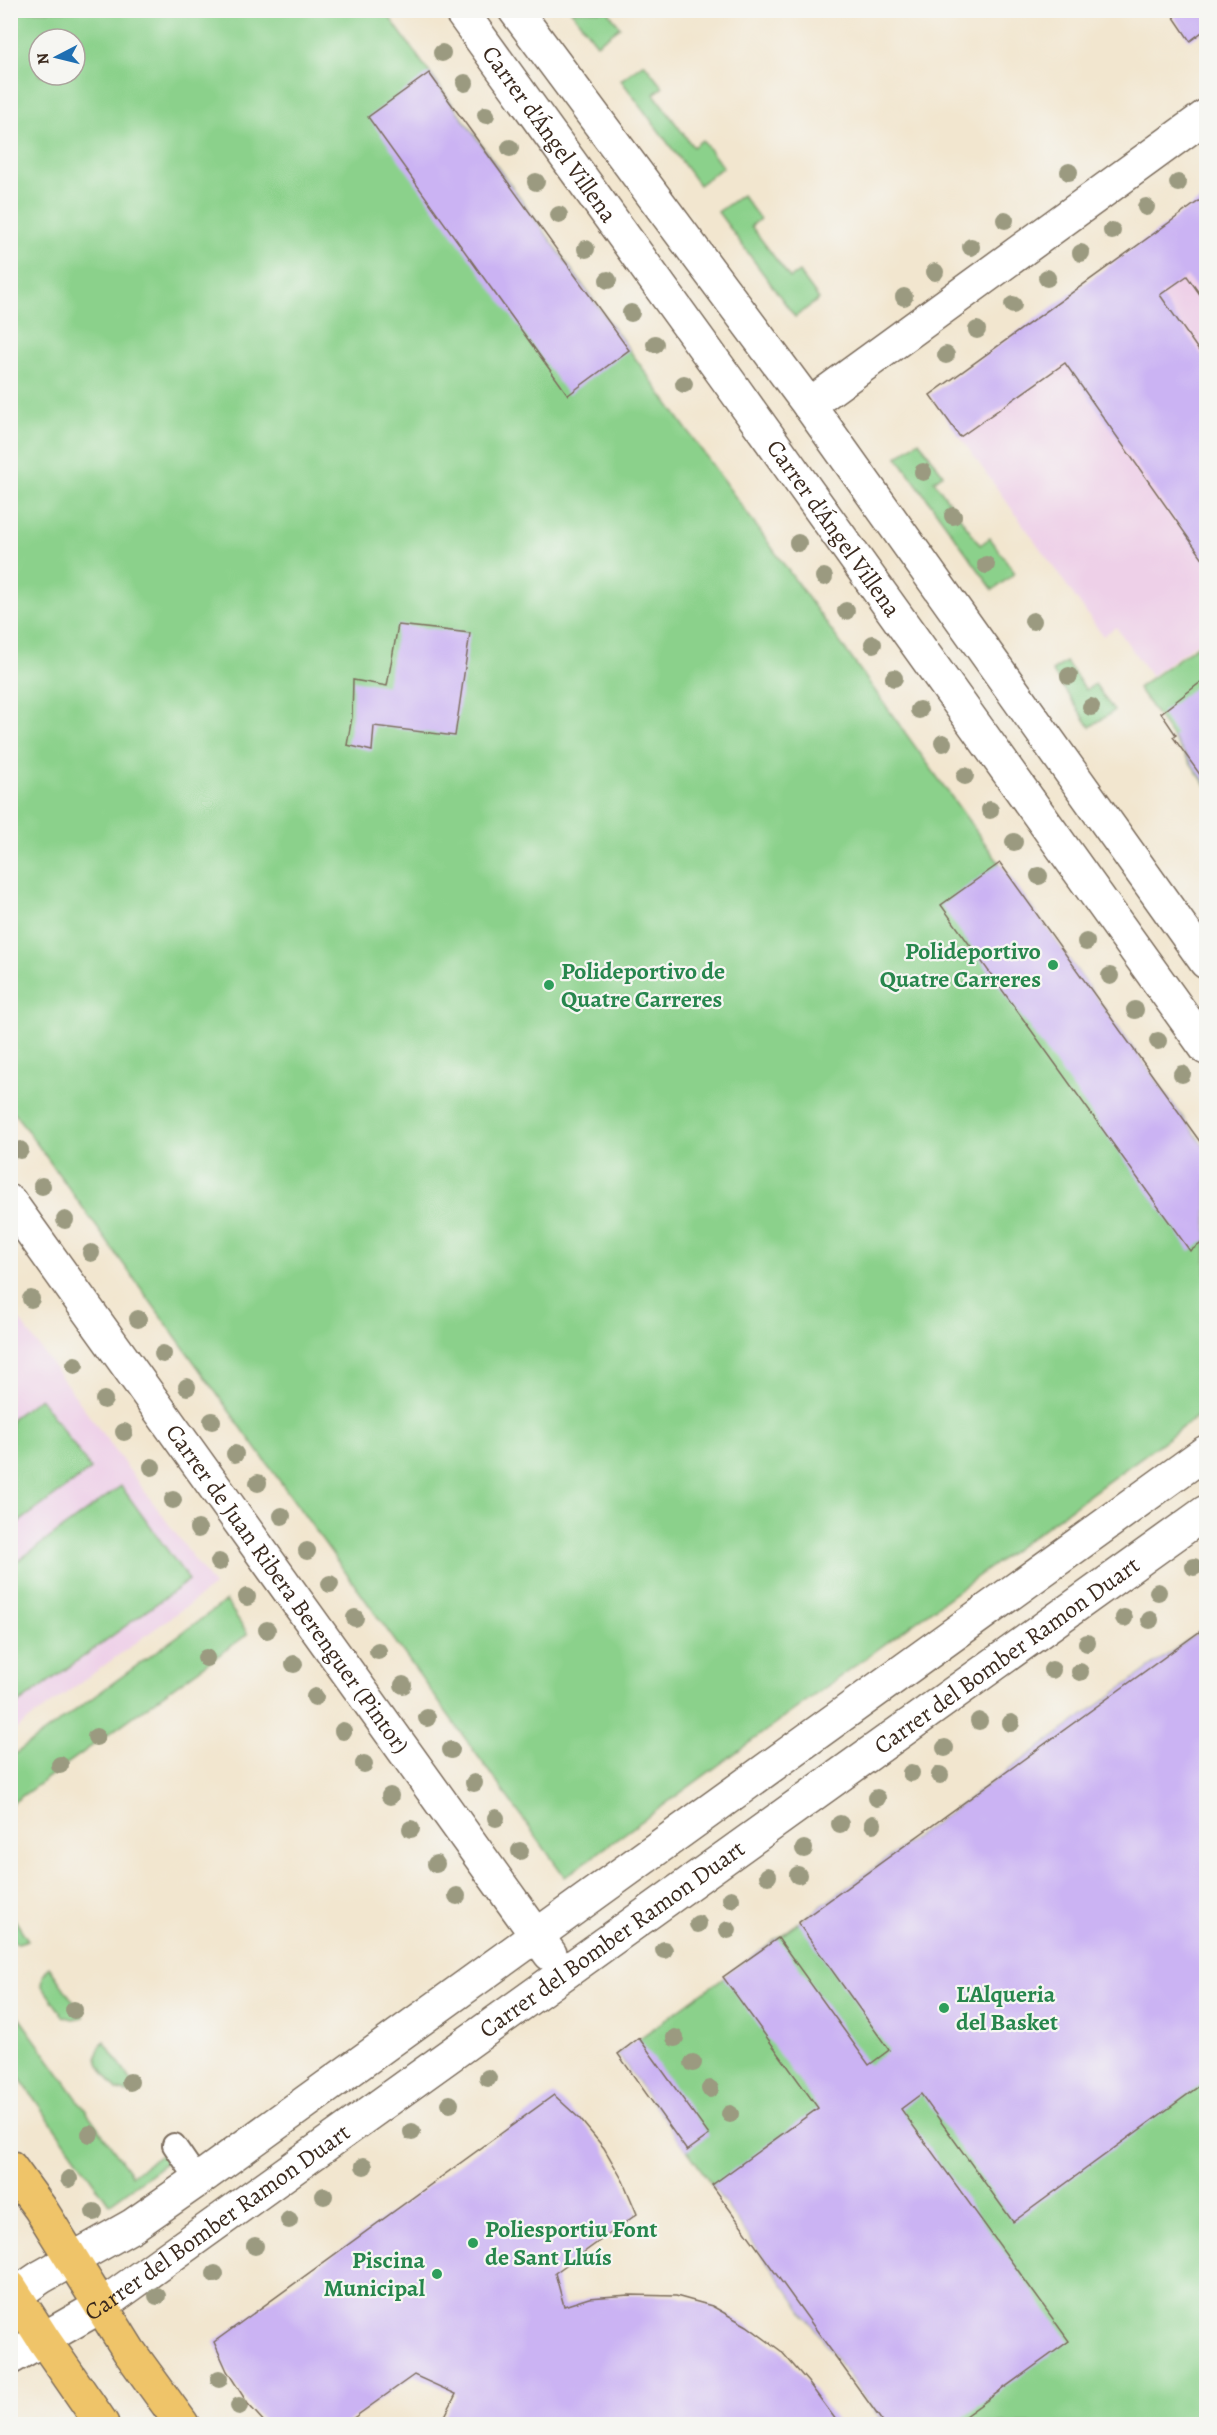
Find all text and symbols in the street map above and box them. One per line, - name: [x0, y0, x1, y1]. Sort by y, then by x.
- north arrow: [27, 27, 87, 87]
- street label: Carrer d'Ángel Villena: [475, 39, 625, 230]
- text: N: [31, 51, 55, 66]
- street label: Carrer d'Ángel Villena: [759, 433, 909, 624]
- place label: Polideportivo Quatre Carreres: [880, 935, 1041, 995]
- place label: Polideportivo de Quatre Carreres: [561, 955, 725, 1015]
- marker: Polideportivo Quatre Carreres: [1046, 958, 1060, 972]
- marker: Polideportivo de Quatre Carreres: [542, 978, 556, 992]
- street label: Carrer de Juan Ribera Berenguer (Pintor): [158, 1417, 417, 1760]
- street label: Carrer del Bomber Ramon Duart: [867, 1549, 1146, 1762]
- street label: Carrer del Bomber Ramon Duart: [473, 1833, 751, 2045]
- place label: L'Alqueria del Basket: [956, 1978, 1058, 2038]
- marker: L'Alqueria del Basket: [937, 2001, 951, 2015]
- street label: Carrer del Bomber Ramon Duart: [79, 2116, 357, 2328]
- place label: Poliesportiu Font de Sant Lluís: [485, 2213, 657, 2273]
- marker: Poliesportiu Font de Sant Lluís: [466, 2236, 480, 2250]
- place label: Piscina Municipal: [323, 2244, 426, 2304]
- marker: Piscina Municipal: [430, 2267, 444, 2281]

